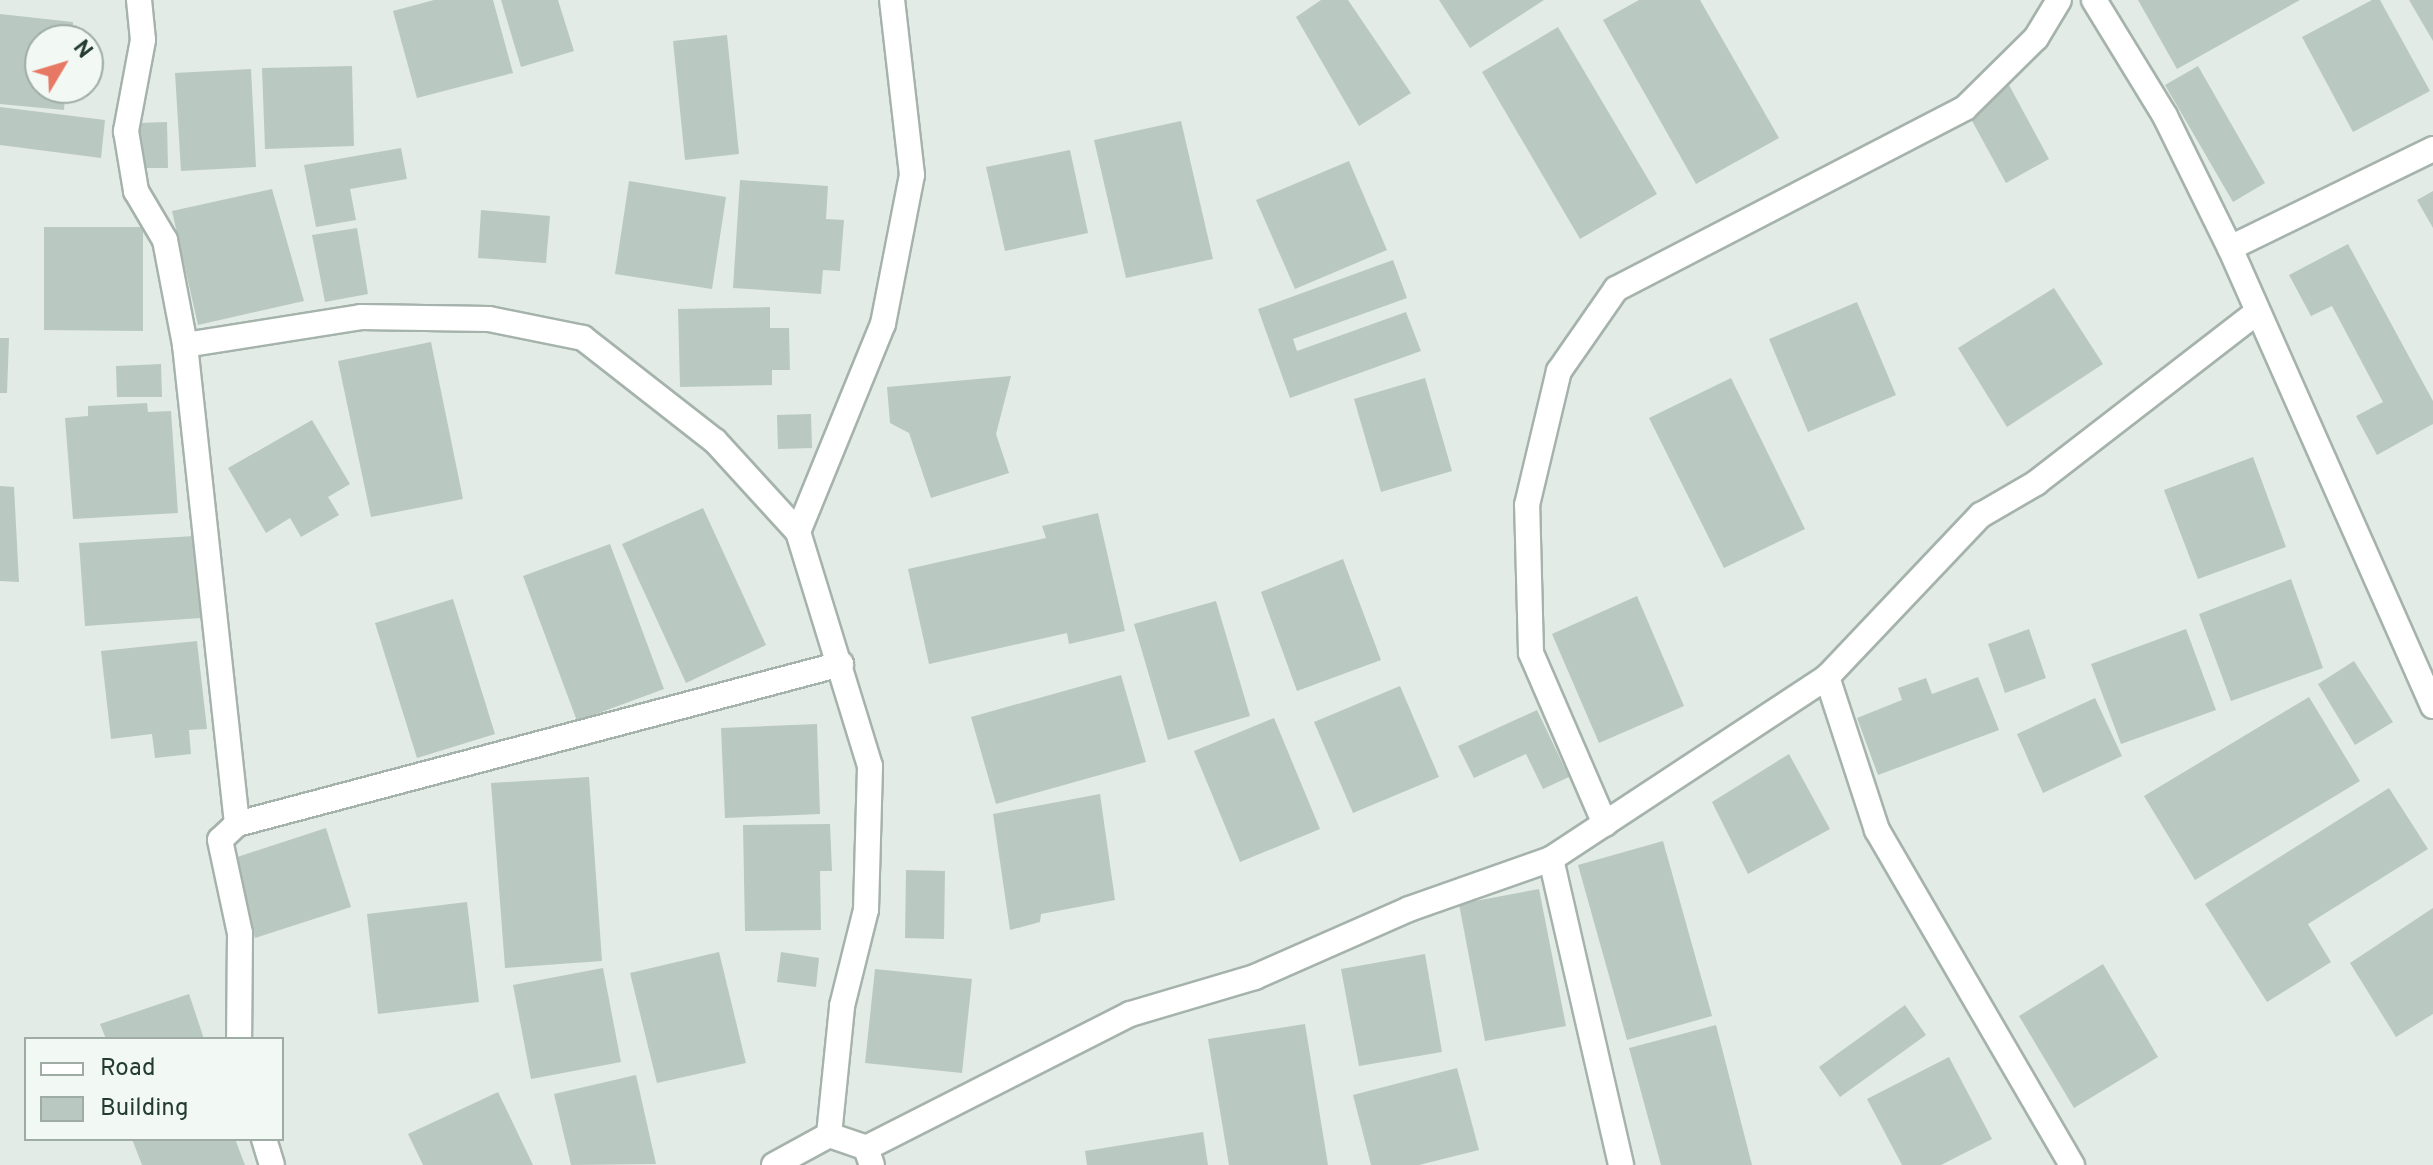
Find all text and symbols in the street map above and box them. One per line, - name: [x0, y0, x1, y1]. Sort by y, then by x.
- north arrow: [24, 24, 104, 104]
- text: N: [66, 36, 97, 65]
- legend: [24, 1037, 284, 1141]
- text: Road: [100, 1054, 156, 1084]
- text: Building: [100, 1094, 189, 1124]

